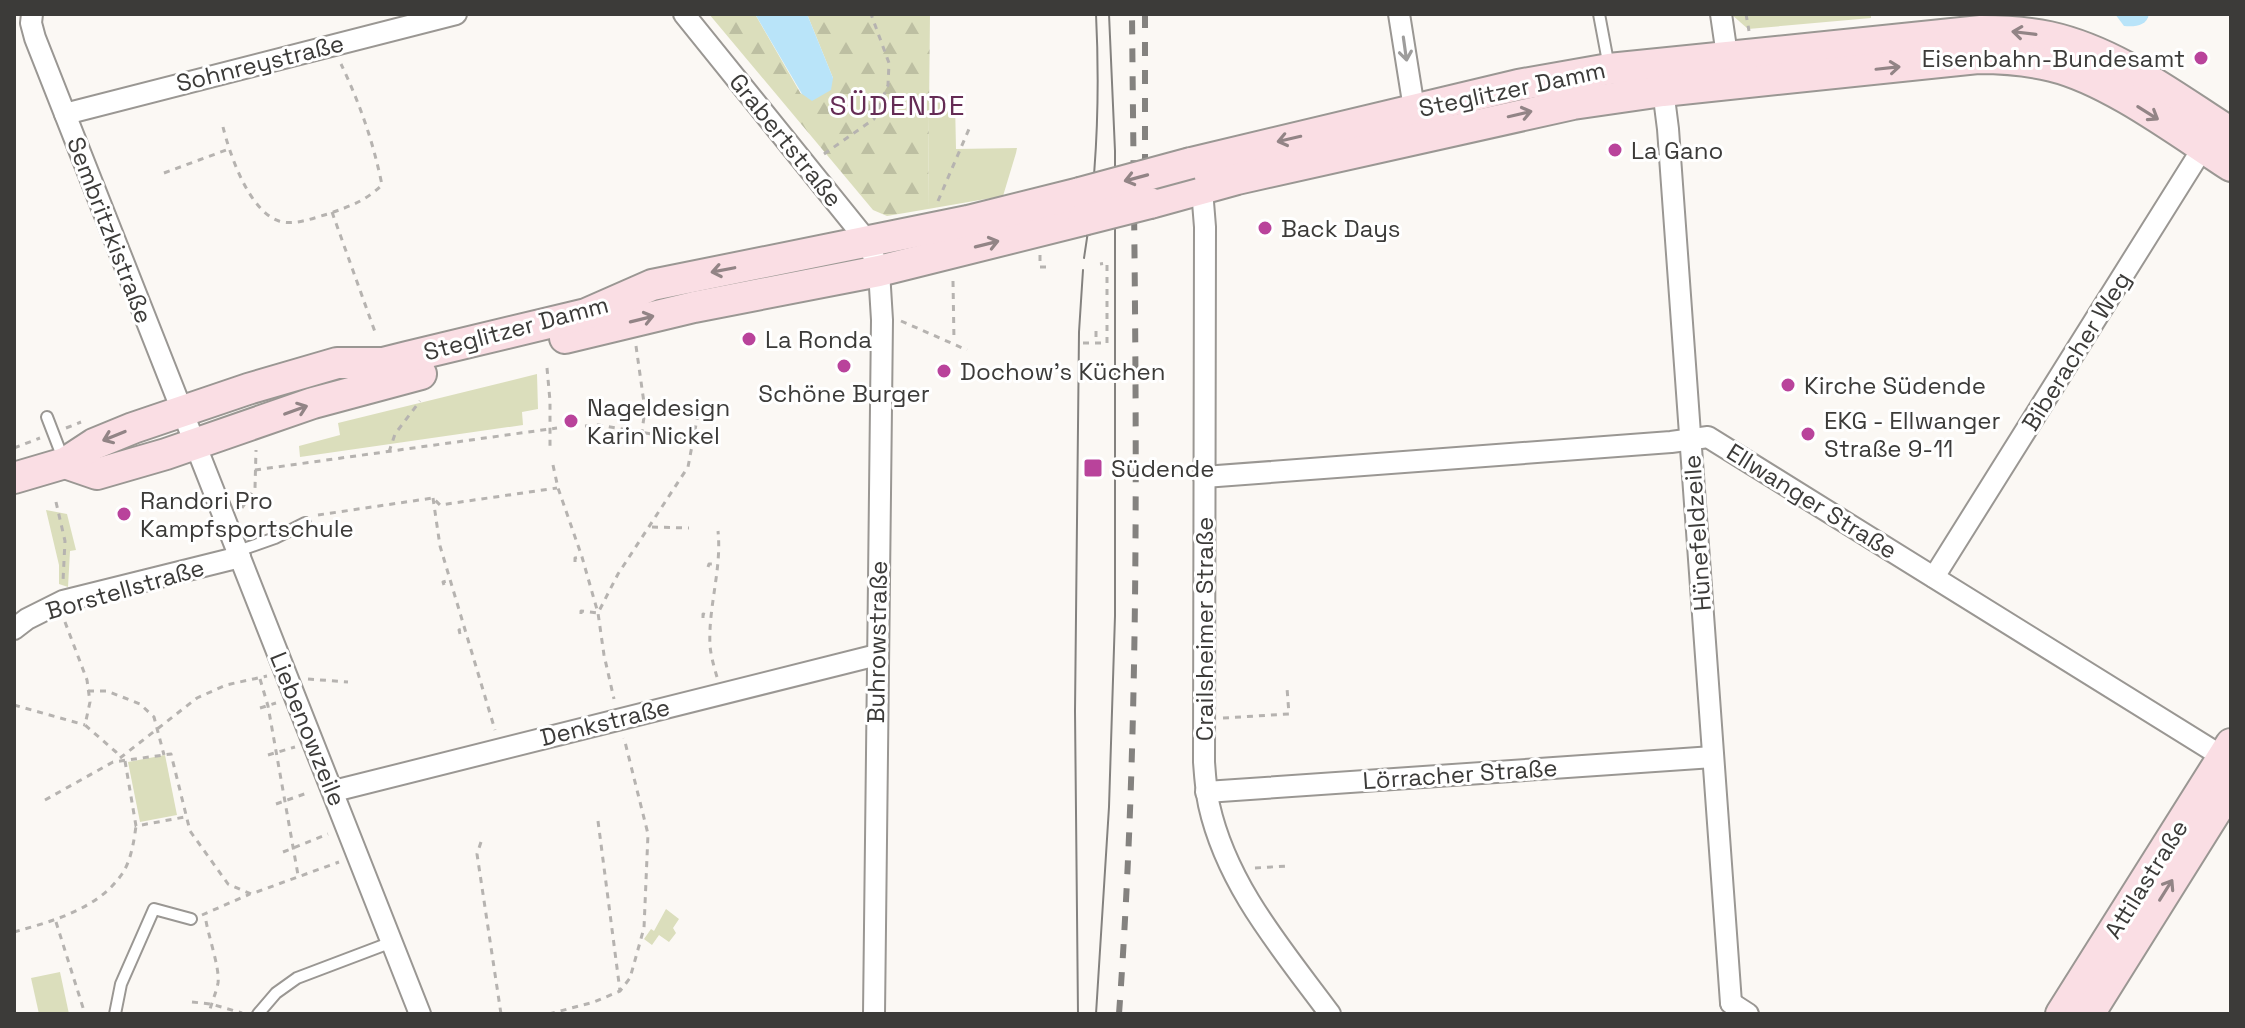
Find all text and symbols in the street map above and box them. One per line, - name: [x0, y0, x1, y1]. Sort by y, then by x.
- one-way arrow: [2012, 25, 2037, 40]
- street label: Sohnreystraße: [173, 27, 347, 99]
- one-way arrow: [1398, 36, 1413, 61]
- place label: Eisenbahn-Bundesamt: [1922, 43, 2185, 74]
- marker: Eisenbahn-Bundesamt: [2192, 49, 2210, 67]
- street label: Steglitzer Damm: [1416, 54, 1608, 124]
- one-way arrow: [1874, 60, 1901, 75]
- street label: Grabertstraße: [723, 67, 849, 213]
- district label: SÜDENDE: [829, 87, 967, 123]
- one-way arrow: [2136, 104, 2158, 121]
- one-way arrow: [1507, 106, 1533, 121]
- street label: Sembritzkistraße: [60, 132, 160, 328]
- one-way arrow: [1276, 132, 1302, 147]
- place label: La Gano: [1631, 135, 1723, 166]
- marker: La Gano: [1606, 141, 1624, 159]
- one-way arrow: [1123, 171, 1149, 186]
- place label: Back Days: [1281, 213, 1401, 244]
- marker: Back Days: [1256, 219, 1274, 237]
- one-way arrow: [973, 236, 999, 251]
- one-way arrow: [711, 263, 737, 278]
- street label: Biberacher Weg: [2015, 266, 2137, 436]
- street label: Steglitzer Damm: [420, 288, 612, 368]
- one-way arrow: [629, 311, 655, 326]
- place label: La Ronda: [765, 324, 872, 355]
- marker: La Ronda: [740, 330, 758, 348]
- place label: Dochow's Küchen: [960, 356, 1165, 387]
- marker: Schöne Burger: [835, 357, 853, 375]
- marker: Dochow's Küchen: [935, 362, 953, 380]
- place label: Kirche Südende: [1804, 370, 1986, 401]
- marker: Kirche Südende: [1779, 376, 1797, 394]
- place label: Schöne Burger: [758, 378, 930, 409]
- place label: Nageldesign Karin Nickel: [587, 392, 730, 451]
- one-way arrow: [283, 402, 308, 416]
- place label: EKG - Ellwanger Straße 9-11: [1824, 405, 2001, 464]
- marker: Nageldesign Karin Nickel: [562, 412, 580, 430]
- marker: EKG - Ellwanger Straße 9-11: [1799, 425, 1817, 443]
- one-way arrow: [102, 430, 127, 444]
- street label: Ellwanger Straße: [1721, 436, 1903, 566]
- place label: Südende: [1111, 453, 1214, 484]
- street label: Hünefeldzeile: [1676, 454, 1718, 612]
- marker: Südende: [1082, 457, 1104, 479]
- place label: Randori Pro Kampfsportschule: [140, 485, 354, 544]
- marker: Randori Pro Kampfsportschule: [115, 505, 133, 523]
- street label: Crailsheimer Straße: [1189, 517, 1220, 741]
- street label: Borstellstraße: [42, 552, 208, 626]
- street label: Buhrowstraße: [860, 560, 894, 724]
- street label: Liebenowzeile: [263, 647, 353, 811]
- street label: Denkstraße: [537, 691, 673, 753]
- street label: Lörracher Straße: [1362, 752, 1558, 796]
- street label: Attilastraße: [2097, 814, 2195, 944]
- one-way arrow: [2159, 879, 2175, 902]

